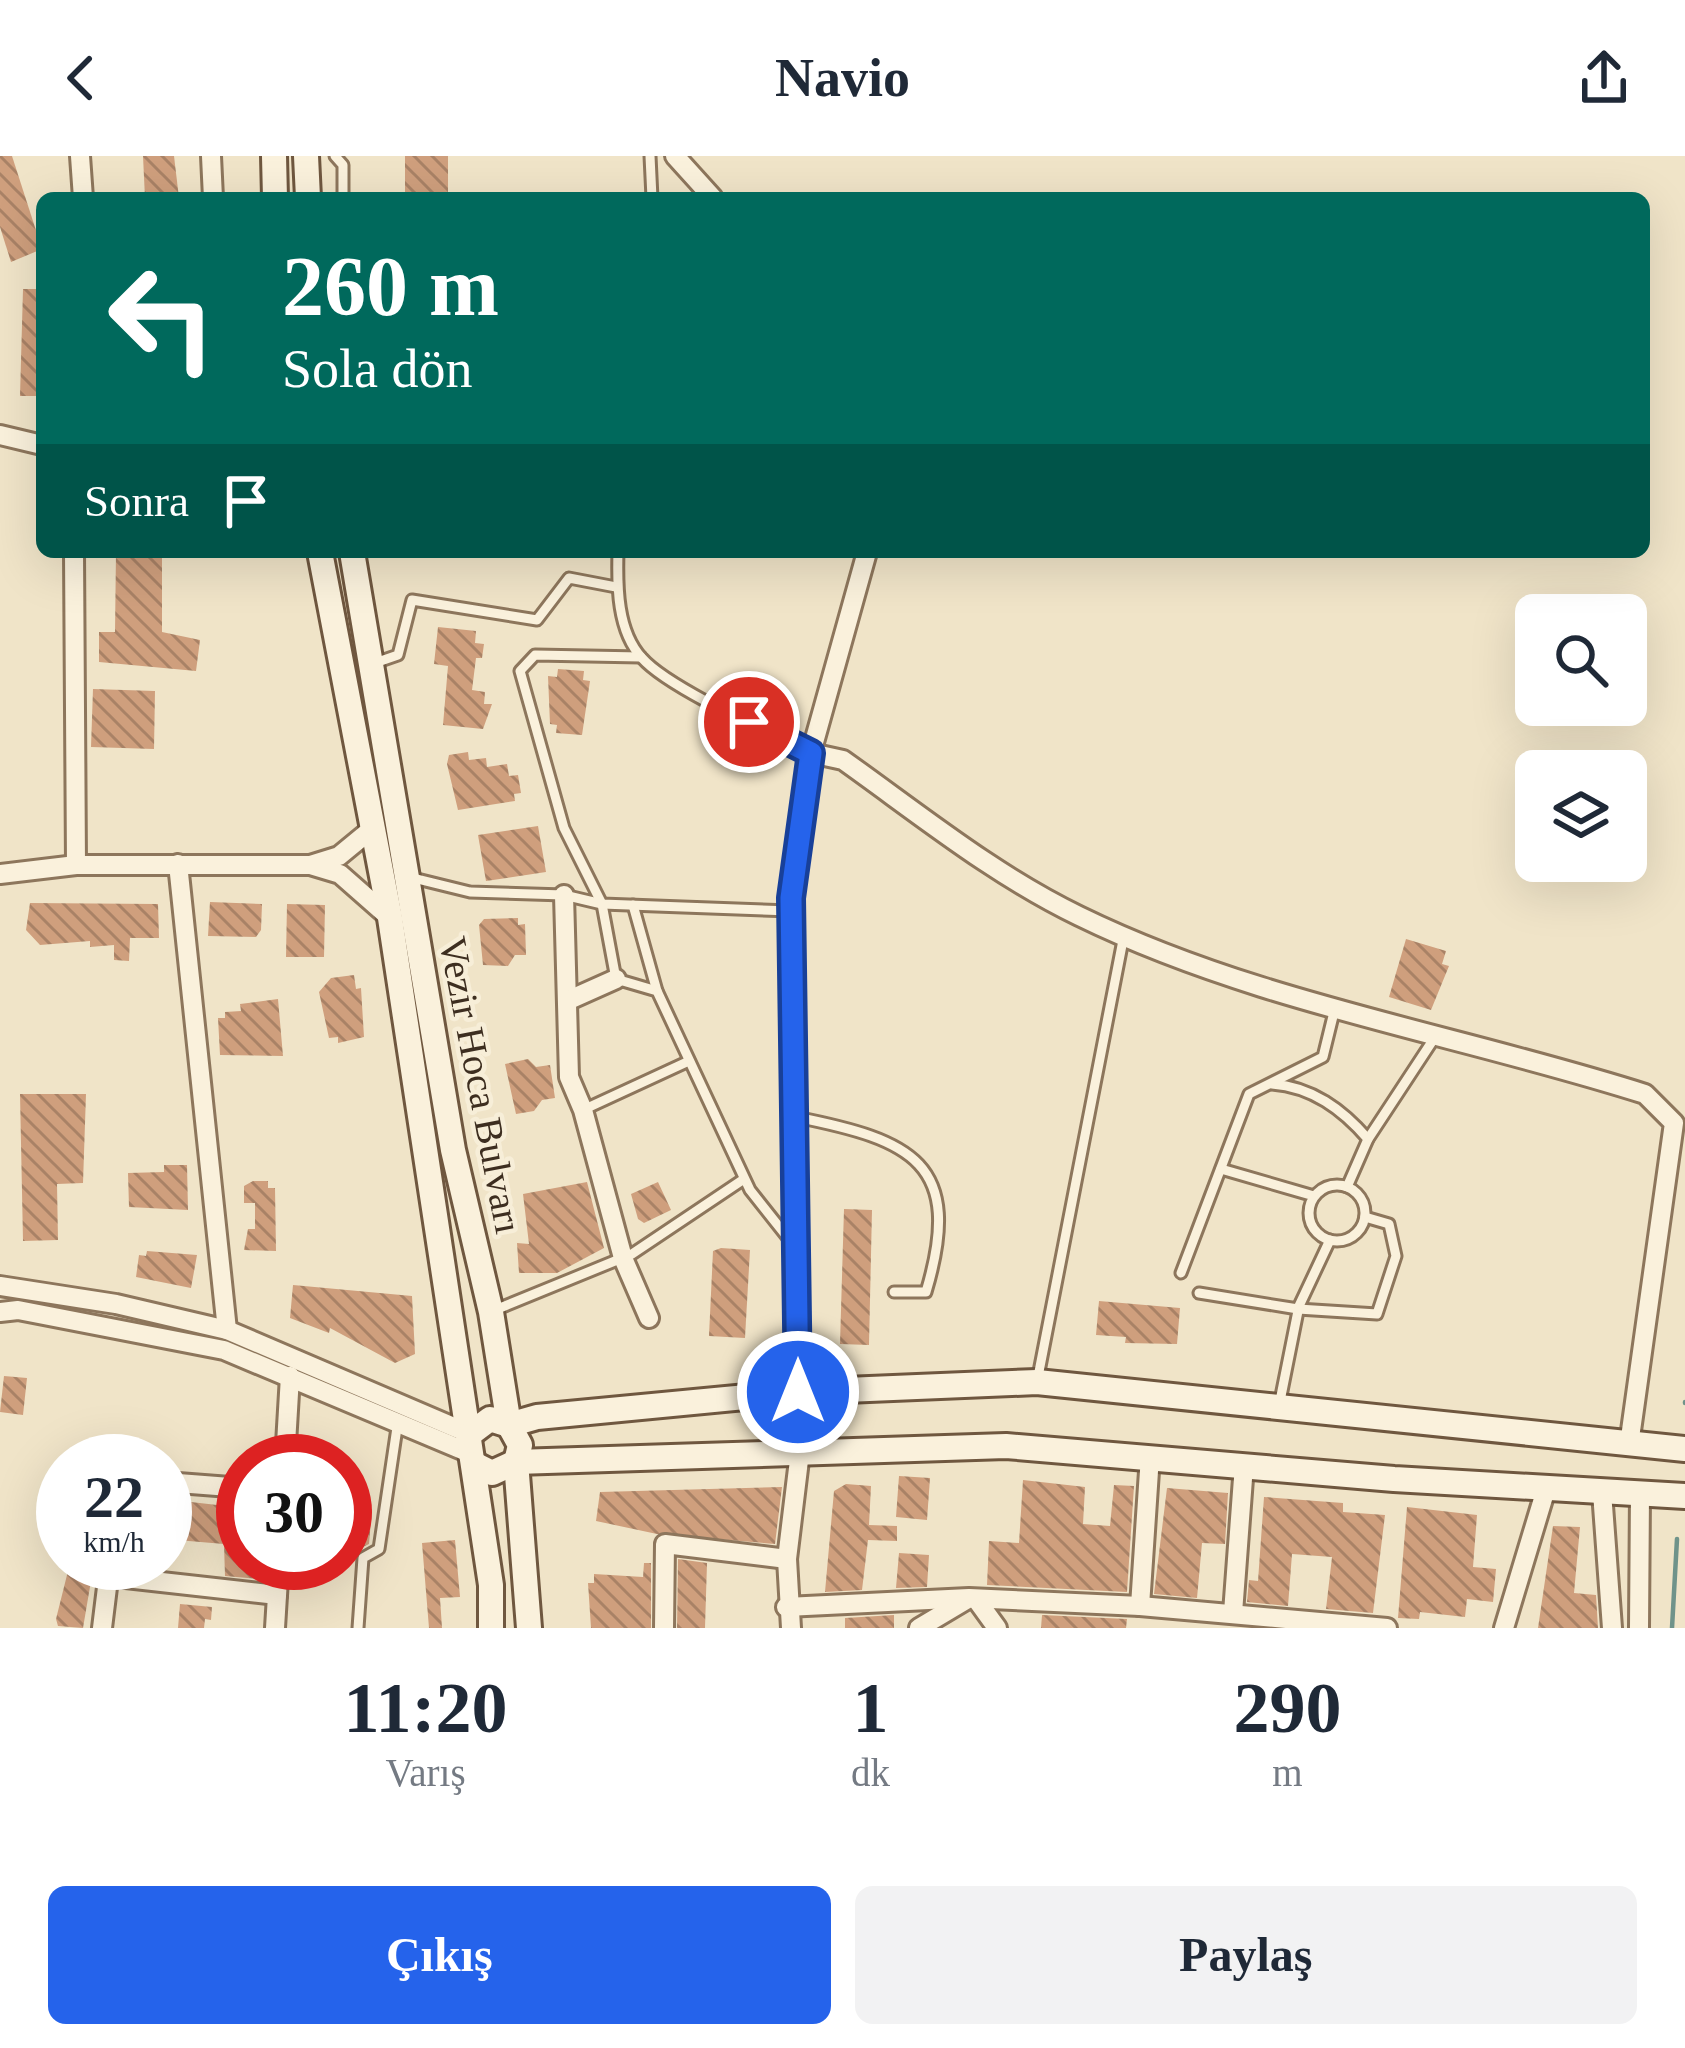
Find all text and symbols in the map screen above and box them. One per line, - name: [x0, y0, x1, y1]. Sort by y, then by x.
- icon: back: [48, 45, 114, 111]
- icon: share: [1571, 45, 1637, 111]
- text: Navio: [775, 48, 910, 108]
- icon: left: [84, 240, 240, 396]
- text: 260 m: [282, 240, 499, 333]
- text: Sola dön: [282, 339, 473, 399]
- icon: arrive: [213, 468, 279, 534]
- text: Sonra: [84, 476, 189, 526]
- map controls: [1515, 594, 1647, 882]
- button: search: [1515, 594, 1647, 726]
- pin: [698, 671, 800, 773]
- icon: arrive: [716, 689, 782, 755]
- button: layers: [1515, 750, 1647, 882]
- street label: Vezir Hoca Bulvarı: [431, 933, 531, 1237]
- position arrow: [735, 1329, 861, 1455]
- speed limit sign: 30: [216, 1434, 372, 1590]
- text: 22: [84, 1464, 144, 1530]
- text: km/h: [83, 1525, 145, 1558]
- text: 11:20: [343, 1668, 508, 1748]
- text: 1: [852, 1668, 888, 1748]
- text: 290: [1233, 1668, 1341, 1748]
- text: Varış: [385, 1751, 466, 1794]
- text: dk: [851, 1751, 890, 1794]
- text: m: [1272, 1751, 1303, 1794]
- button: Çıkış: [48, 1886, 831, 2024]
- button: Paylaş: [855, 1886, 1637, 2024]

